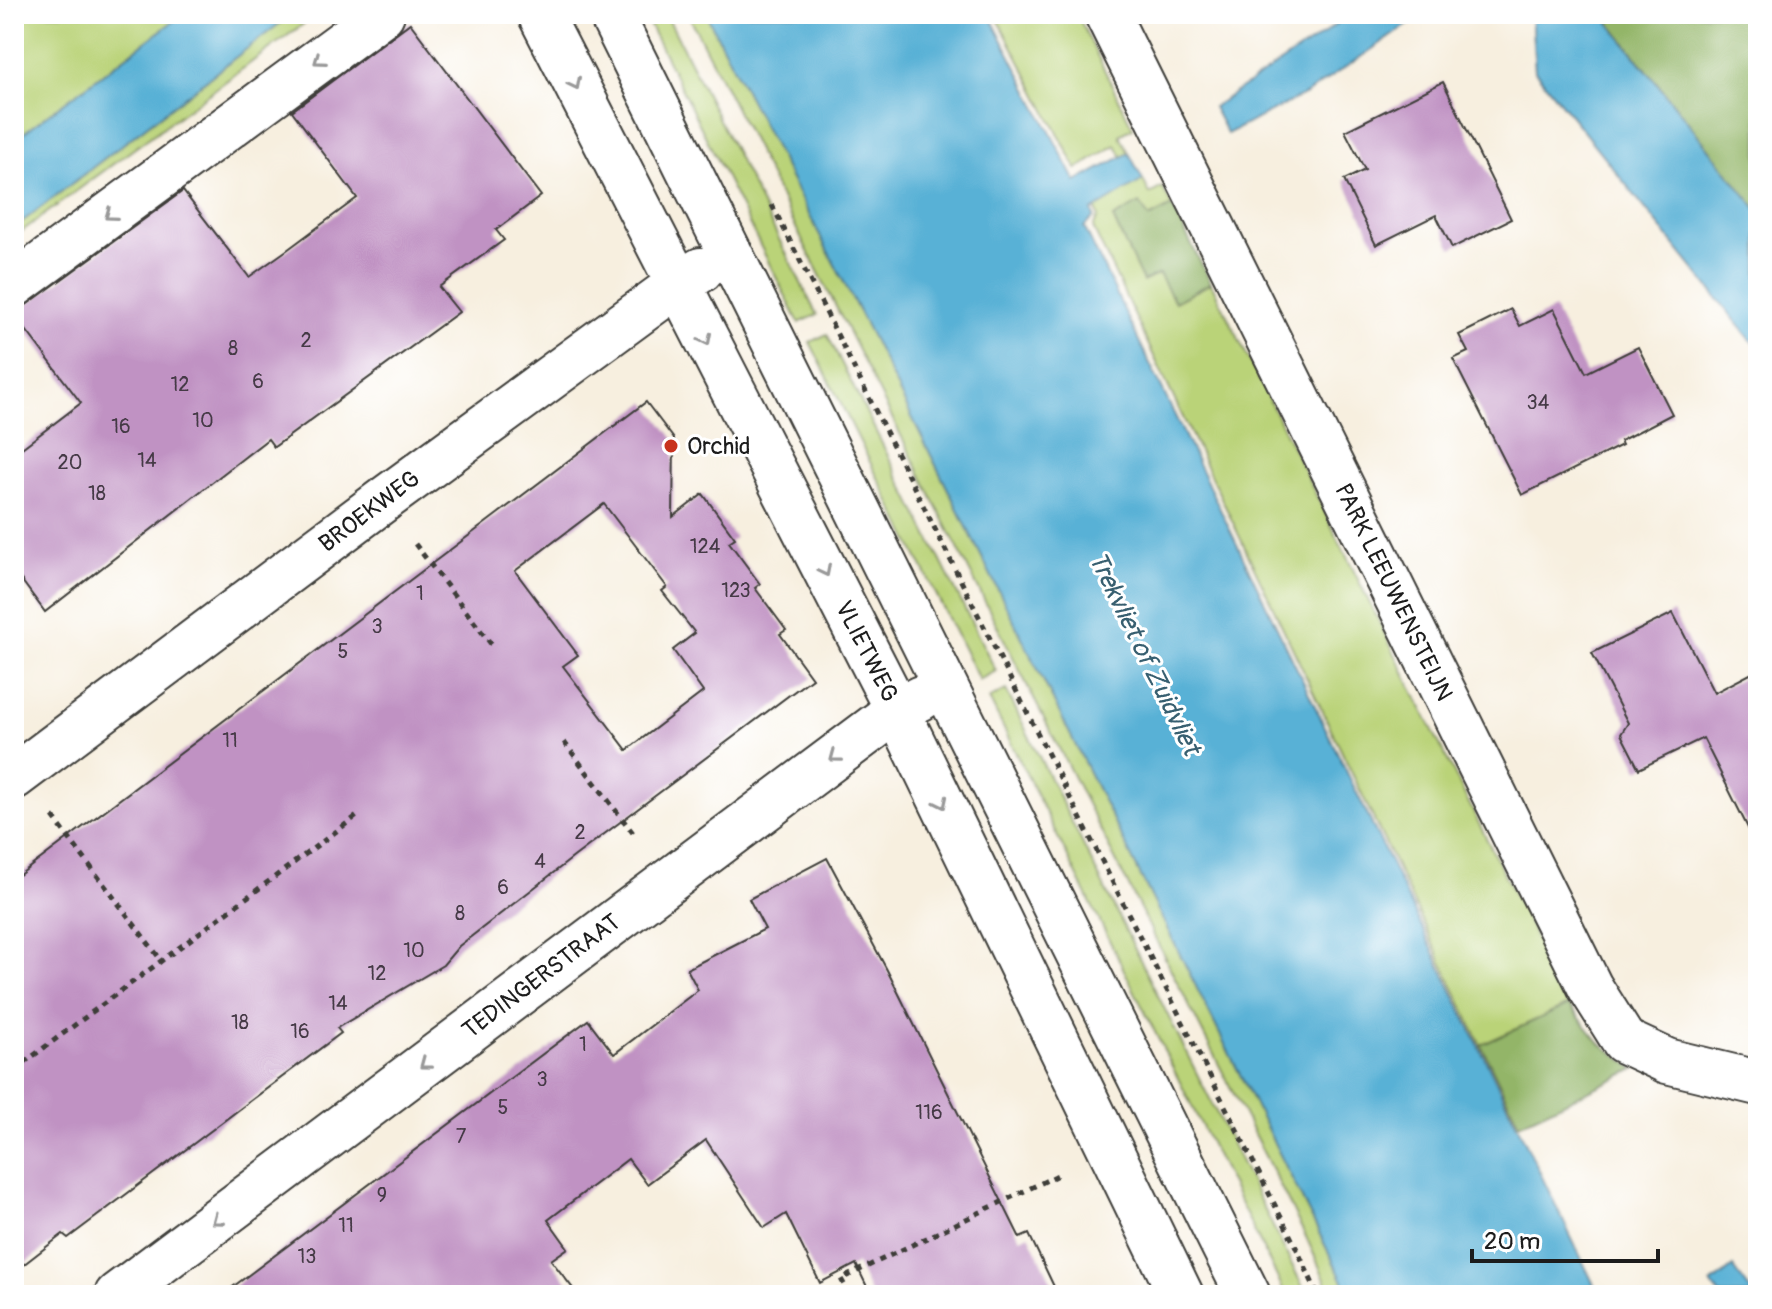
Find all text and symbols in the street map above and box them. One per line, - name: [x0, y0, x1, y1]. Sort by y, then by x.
- one-way arrow: [313, 51, 328, 65]
- one-way arrow: [565, 75, 581, 90]
- one-way arrow: [104, 205, 118, 219]
- house number: 2: [300, 328, 312, 353]
- one-way arrow: [696, 332, 711, 347]
- house number: 8: [228, 336, 238, 361]
- house number: 6: [252, 369, 264, 394]
- house number: 12: [171, 372, 190, 397]
- house number: 34: [1527, 390, 1550, 415]
- house number: 10: [192, 408, 214, 433]
- house number: 16: [111, 414, 131, 439]
- place label: Orchid: [687, 432, 751, 461]
- marker: Orchid: [662, 437, 680, 455]
- house number: 14: [137, 448, 157, 473]
- house number: 20: [58, 450, 82, 475]
- street label: BROEKWEG: [313, 464, 425, 559]
- street label: PARK LEEUWENSTEIJN: [1328, 479, 1459, 706]
- house number: 18: [88, 481, 106, 506]
- house number: 124: [690, 534, 721, 559]
- water label: Trekvliet of Zuidvliet: [1081, 547, 1208, 762]
- one-way arrow: [816, 562, 831, 577]
- house number: 123: [721, 578, 751, 603]
- house number: 1: [416, 581, 424, 606]
- street label: VLIETWEG: [829, 596, 904, 707]
- house number: 3: [371, 614, 383, 639]
- house number: 5: [338, 639, 348, 664]
- house number: 11: [222, 728, 238, 753]
- one-way arrow: [829, 747, 843, 762]
- one-way arrow: [932, 795, 948, 810]
- house number: 2: [574, 820, 586, 845]
- house number: 4: [534, 849, 546, 874]
- house number: 6: [497, 875, 509, 900]
- house number: 8: [455, 901, 465, 926]
- street label: TEDINGERSTRAAT: [457, 908, 626, 1045]
- house number: 10: [403, 938, 425, 963]
- house number: 12: [368, 961, 387, 986]
- house number: 14: [328, 991, 348, 1016]
- house number: 18: [231, 1010, 249, 1035]
- house number: 16: [290, 1019, 310, 1044]
- house number: 1: [579, 1032, 587, 1057]
- one-way arrow: [419, 1054, 434, 1068]
- house number: 3: [536, 1067, 548, 1092]
- house number: 5: [498, 1095, 508, 1120]
- house number: 116: [915, 1100, 943, 1125]
- house number: 7: [456, 1124, 467, 1149]
- house number: 9: [377, 1183, 387, 1208]
- one-way arrow: [211, 1210, 226, 1225]
- house number: 11: [338, 1213, 354, 1238]
- scale bar: [1472, 1213, 1658, 1263]
- text: 20 m: [1484, 1227, 1540, 1256]
- house number: 13: [298, 1244, 316, 1269]

